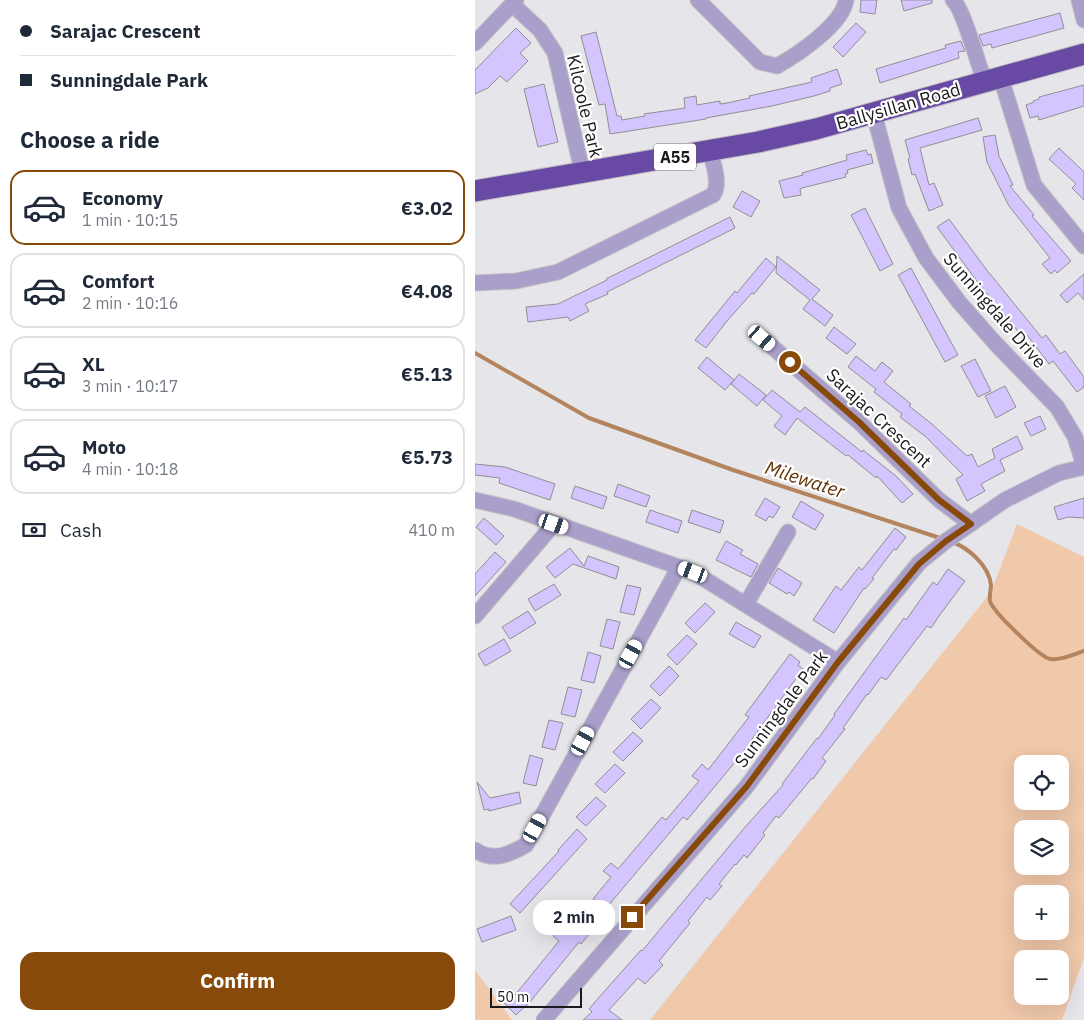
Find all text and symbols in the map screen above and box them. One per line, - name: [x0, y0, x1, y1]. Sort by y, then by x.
- text: Sarajac Crescent: [50, 19, 201, 43]
- street label: Kilcoole Park: [562, 52, 608, 160]
- text: Sunningdale Park: [50, 68, 208, 92]
- street label: Ballysillan Road: [833, 77, 963, 135]
- text: Choose a ride: [20, 125, 160, 154]
- road number: A55: [654, 144, 696, 170]
- icon: car: [22, 185, 67, 230]
- text: Economy: [82, 186, 163, 210]
- text: €3.02: [401, 196, 453, 220]
- text: 1 min · 10:15: [82, 210, 178, 230]
- street label: Sunningdale Drive: [938, 247, 1052, 373]
- icon: car: [22, 268, 67, 313]
- text: Comfort: [82, 269, 155, 293]
- text: €4.08: [401, 279, 453, 303]
- text: 2 min · 10:16: [82, 293, 178, 313]
- car: [745, 322, 778, 354]
- icon: car: [22, 351, 67, 396]
- route start: [779, 351, 801, 373]
- text: XL: [82, 352, 105, 376]
- text: €5.13: [401, 362, 453, 386]
- street label: Sarajac Crescent: [822, 363, 936, 473]
- text: 3 min · 10:17: [82, 376, 178, 396]
- icon: car: [22, 434, 67, 479]
- text: Moto: [82, 435, 126, 459]
- text: €5.73: [401, 445, 453, 469]
- water label: Milewater: [762, 455, 849, 503]
- text: 4 min · 10:18: [82, 459, 178, 479]
- car: [537, 512, 570, 536]
- icon: cash: [20, 516, 48, 544]
- text: Cash: [60, 518, 102, 542]
- text: 410 m: [408, 520, 455, 540]
- car: [676, 560, 709, 584]
- car: [617, 637, 644, 671]
- street label: Sunningdale Park: [729, 645, 833, 772]
- car: [569, 724, 596, 758]
- map controls: [1014, 755, 1069, 1005]
- button: locate: [1014, 755, 1069, 810]
- car: [521, 811, 548, 845]
- button: layers: [1014, 820, 1069, 875]
- button: +: [1014, 885, 1069, 940]
- callout: 2 min: [532, 900, 615, 934]
- route end: [621, 906, 643, 928]
- text: 2 min: [553, 907, 595, 927]
- button: −: [1014, 950, 1069, 1005]
- button: Confirm: [20, 952, 455, 1010]
- scale bar: [490, 985, 583, 1008]
- text: 50 m: [497, 988, 529, 1006]

